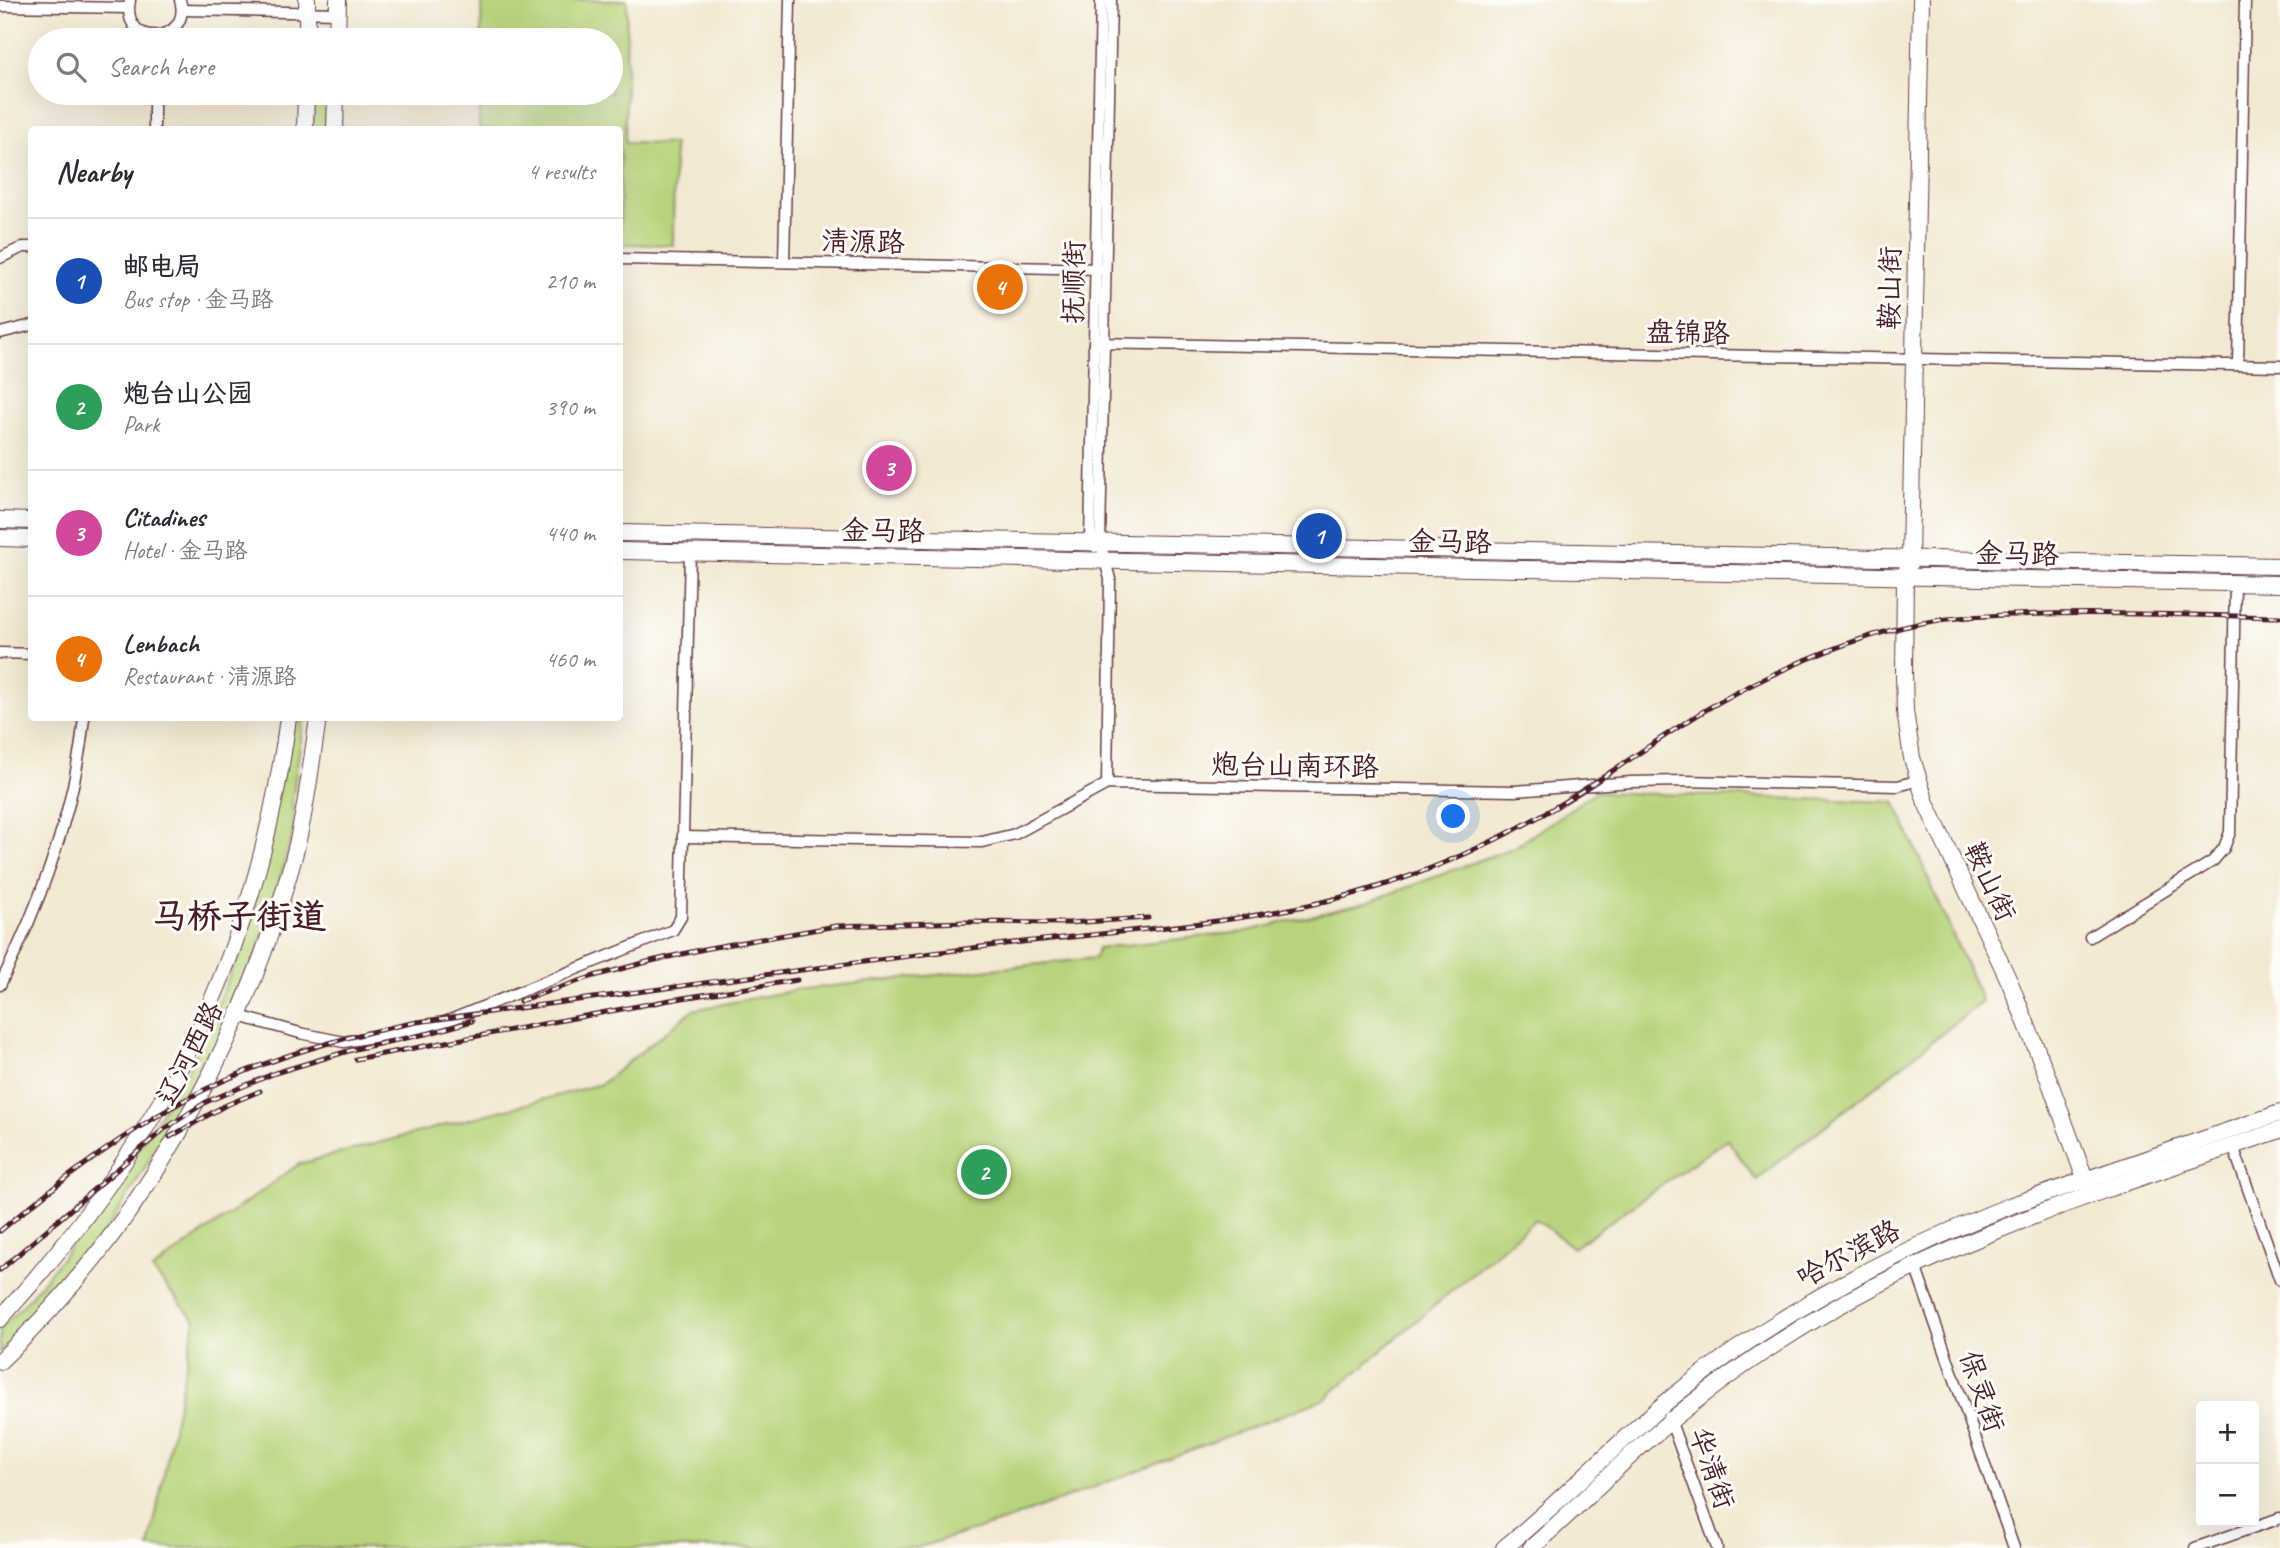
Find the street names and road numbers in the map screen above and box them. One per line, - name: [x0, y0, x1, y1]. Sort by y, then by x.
- street label: 清源路: [821, 223, 905, 260]
- street label: 抚顺街: [1055, 240, 1092, 324]
- street label: 鞍山街: [1871, 246, 1908, 330]
- street label: 盘锦路: [1646, 314, 1730, 351]
- street label: 金马路: [841, 512, 925, 549]
- street label: 金马路: [1408, 523, 1492, 560]
- street label: 金马路: [1975, 535, 2059, 572]
- street label: 炮台山南环路: [1211, 747, 1379, 784]
- street label: 鞍山街: [1957, 836, 2024, 927]
- street label: 辽河西路: [148, 995, 230, 1111]
- street label: 哈尔滨路: [1791, 1212, 1906, 1295]
- street label: 保灵街: [1952, 1346, 2013, 1437]
- street label: 华清街: [1682, 1423, 1743, 1514]

